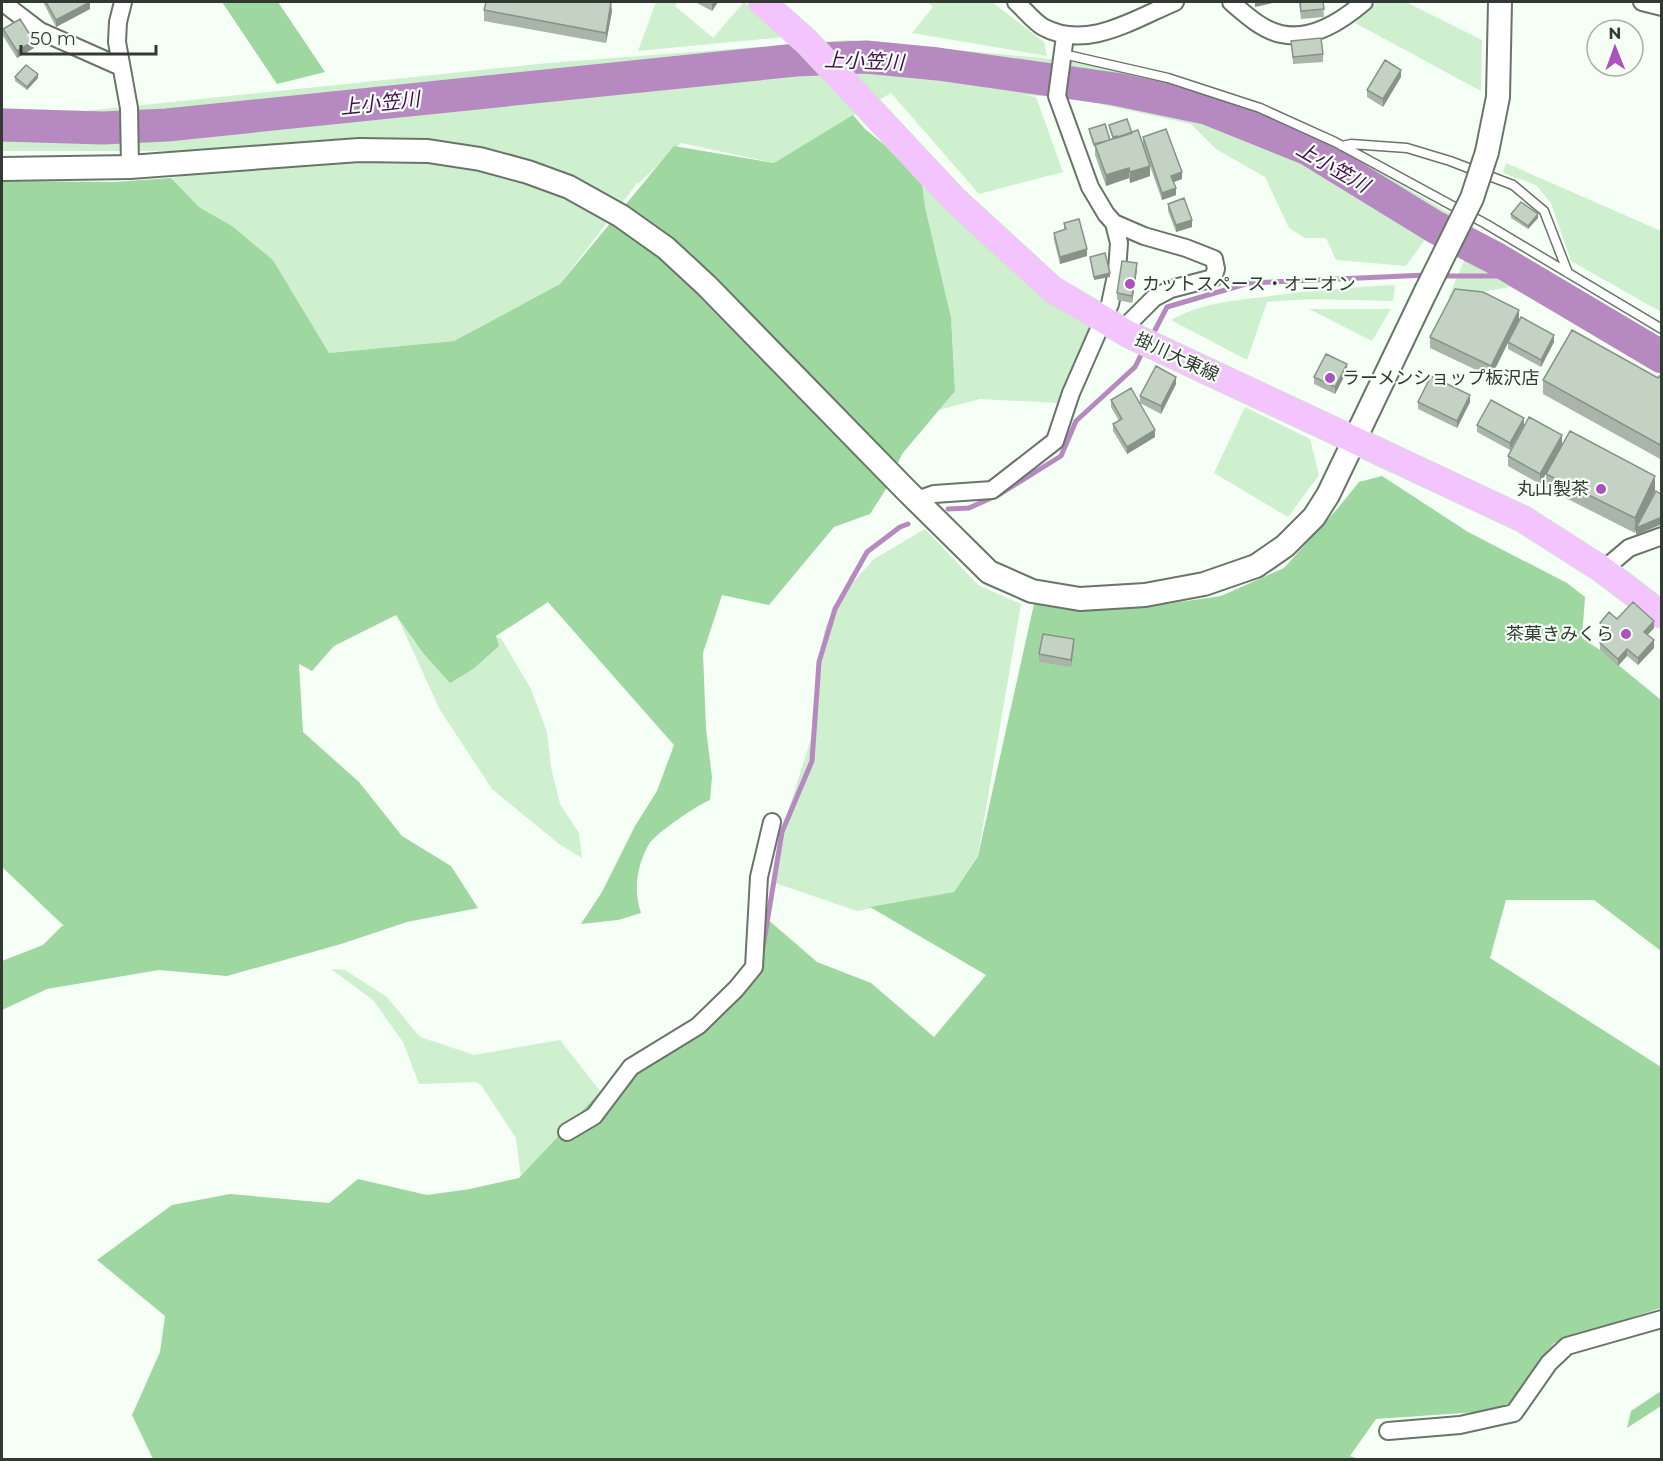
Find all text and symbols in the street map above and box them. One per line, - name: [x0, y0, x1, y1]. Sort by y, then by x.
- scale bar: [21, 18, 156, 56]
- north arrow: [1585, 18, 1645, 78]
- text: N: [1608, 24, 1621, 43]
- text: 50 m: [30, 28, 76, 50]
- water label: 上小笠川: [824, 48, 906, 74]
- water label: 上小笠川: [339, 87, 423, 119]
- water label: 上小笠川: [1292, 137, 1375, 198]
- place label: カットスペース・オニオン: [1142, 273, 1356, 295]
- marker: カットスペース・オニオン: [1123, 277, 1137, 291]
- street label: 掛川大東線: [1132, 328, 1222, 386]
- place label: ラーメンショップ板沢店: [1342, 367, 1539, 389]
- marker: ラーメンショップ板沢店: [1323, 371, 1337, 385]
- place label: 丸山製茶: [1517, 478, 1589, 500]
- marker: 丸山製茶: [1594, 482, 1608, 496]
- place label: 茶菓きみくら: [1506, 623, 1614, 645]
- marker: 茶菓きみくら: [1619, 627, 1633, 641]

